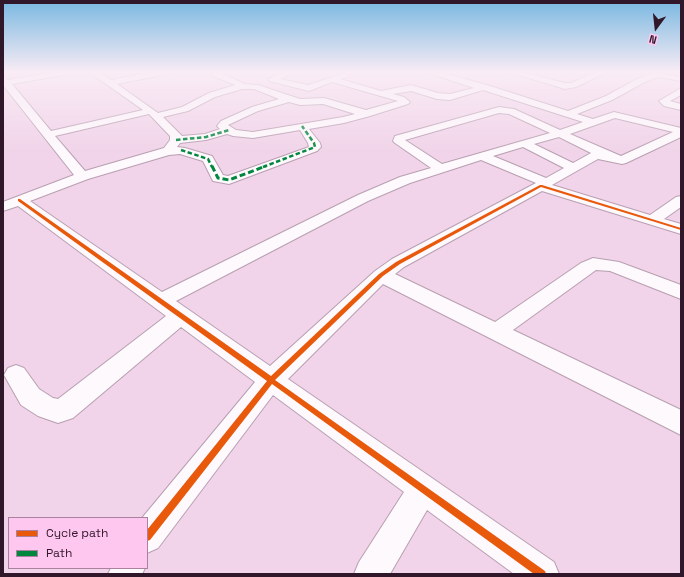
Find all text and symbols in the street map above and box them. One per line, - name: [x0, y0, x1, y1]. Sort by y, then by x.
- north arrow: [636, 8, 676, 48]
- text: N: [648, 32, 658, 47]
- legend: [8, 517, 148, 569]
- text: Cycle path: [46, 525, 108, 541]
- text: Path: [46, 545, 72, 561]

